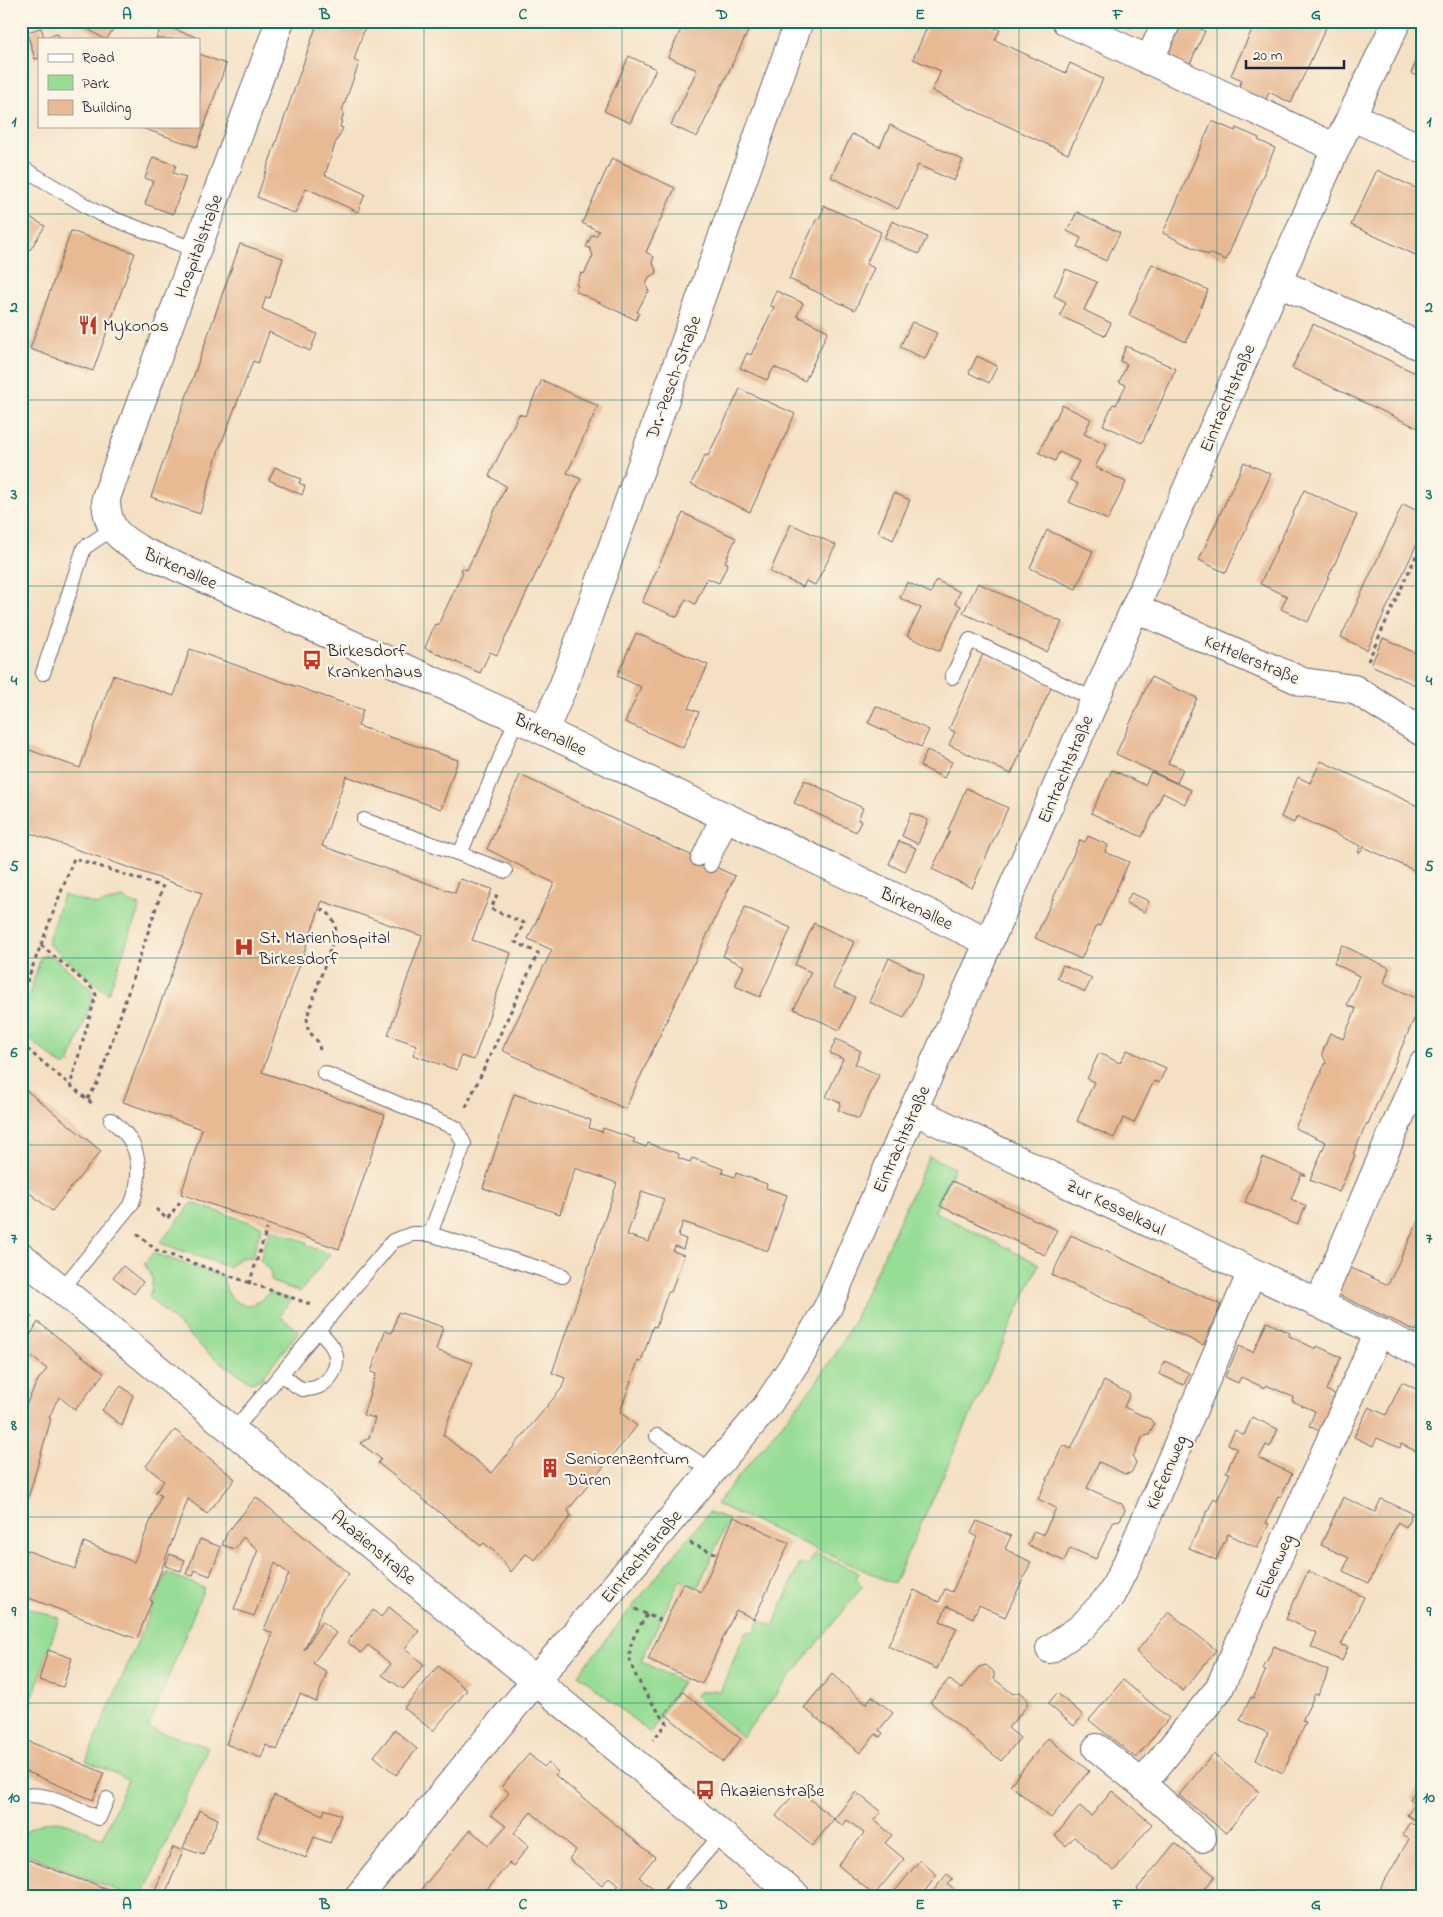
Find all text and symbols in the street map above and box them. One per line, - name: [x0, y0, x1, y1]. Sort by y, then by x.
- text: A: [122, 3, 132, 27]
- text: B: [319, 3, 331, 27]
- text: C: [519, 3, 528, 27]
- text: D: [715, 3, 728, 27]
- text: E: [915, 3, 925, 27]
- text: F: [1112, 3, 1124, 27]
- text: G: [1311, 3, 1321, 27]
- legend: [38, 38, 200, 128]
- scale bar: [1246, 38, 1343, 70]
- text: 20 m: [1253, 45, 1283, 67]
- text: Road: [82, 47, 115, 69]
- text: Park: [82, 73, 110, 95]
- text: Building: [81, 97, 131, 120]
- text: 1: [11, 110, 17, 134]
- text: 1: [1426, 110, 1432, 134]
- street label: Hospitalstraße: [169, 190, 231, 302]
- text: 2: [9, 296, 18, 320]
- text: 2: [1424, 296, 1433, 320]
- street label: Dr.-Pesch-Straße: [640, 312, 710, 444]
- restaurant icon: Mykonos: [77, 314, 99, 336]
- place label: Mykonos: [103, 314, 169, 340]
- street label: Eintrachtstraße: [1194, 340, 1264, 457]
- text: 3: [10, 483, 18, 507]
- text: 3: [1425, 483, 1433, 507]
- street label: Birkenallee: [139, 542, 222, 598]
- street label: Kettelerstraße: [1199, 629, 1304, 693]
- place label: Birkesdorf Krankenhaus: [326, 639, 422, 686]
- bus stop icon: Birkesdorf Krankenhaus: [301, 649, 323, 671]
- text: 4: [10, 669, 18, 693]
- text: 4: [1425, 669, 1433, 693]
- street label: Birkenallee: [509, 707, 592, 764]
- street label: Eintrachtstraße: [1032, 711, 1102, 828]
- text: 5: [9, 855, 19, 879]
- text: 5: [1424, 855, 1434, 879]
- street label: Birkenallee: [875, 881, 958, 938]
- place label: St. Marienhospital Birkesdorf: [258, 926, 390, 973]
- hospital icon: St. Marienhospital Birkesdorf: [233, 936, 255, 958]
- text: 6: [9, 1041, 18, 1065]
- text: 6: [1424, 1041, 1433, 1065]
- street label: Eintrachtstraße: [868, 1081, 938, 1198]
- street label: Zur Kesselkaul: [1061, 1174, 1169, 1244]
- text: 7: [11, 1227, 18, 1251]
- text: 7: [1426, 1227, 1433, 1251]
- text: 8: [10, 1414, 17, 1438]
- text: 8: [1425, 1414, 1432, 1438]
- street label: Kiefernweg: [1140, 1431, 1196, 1515]
- place label: Seniorenzentrum Düren: [564, 1447, 689, 1494]
- building icon: Seniorenzentrum Düren: [539, 1457, 561, 1479]
- street label: Eintrachtstraße: [596, 1504, 690, 1610]
- street label: Akazienstraße: [324, 1505, 422, 1593]
- street label: Eibenweg: [1250, 1530, 1303, 1604]
- text: 9: [11, 1600, 17, 1624]
- text: 9: [1426, 1600, 1432, 1624]
- bus stop icon: Akazienstraße: [694, 1779, 716, 1801]
- place label: Akazienstraße: [720, 1779, 825, 1805]
- text: 10: [8, 1786, 20, 1810]
- text: 10: [1423, 1786, 1435, 1810]
- text: A: [122, 1893, 132, 1917]
- text: B: [319, 1893, 331, 1917]
- text: C: [519, 1893, 528, 1917]
- text: D: [715, 1893, 728, 1917]
- text: E: [915, 1893, 925, 1917]
- text: F: [1112, 1893, 1124, 1917]
- text: G: [1311, 1893, 1321, 1917]

